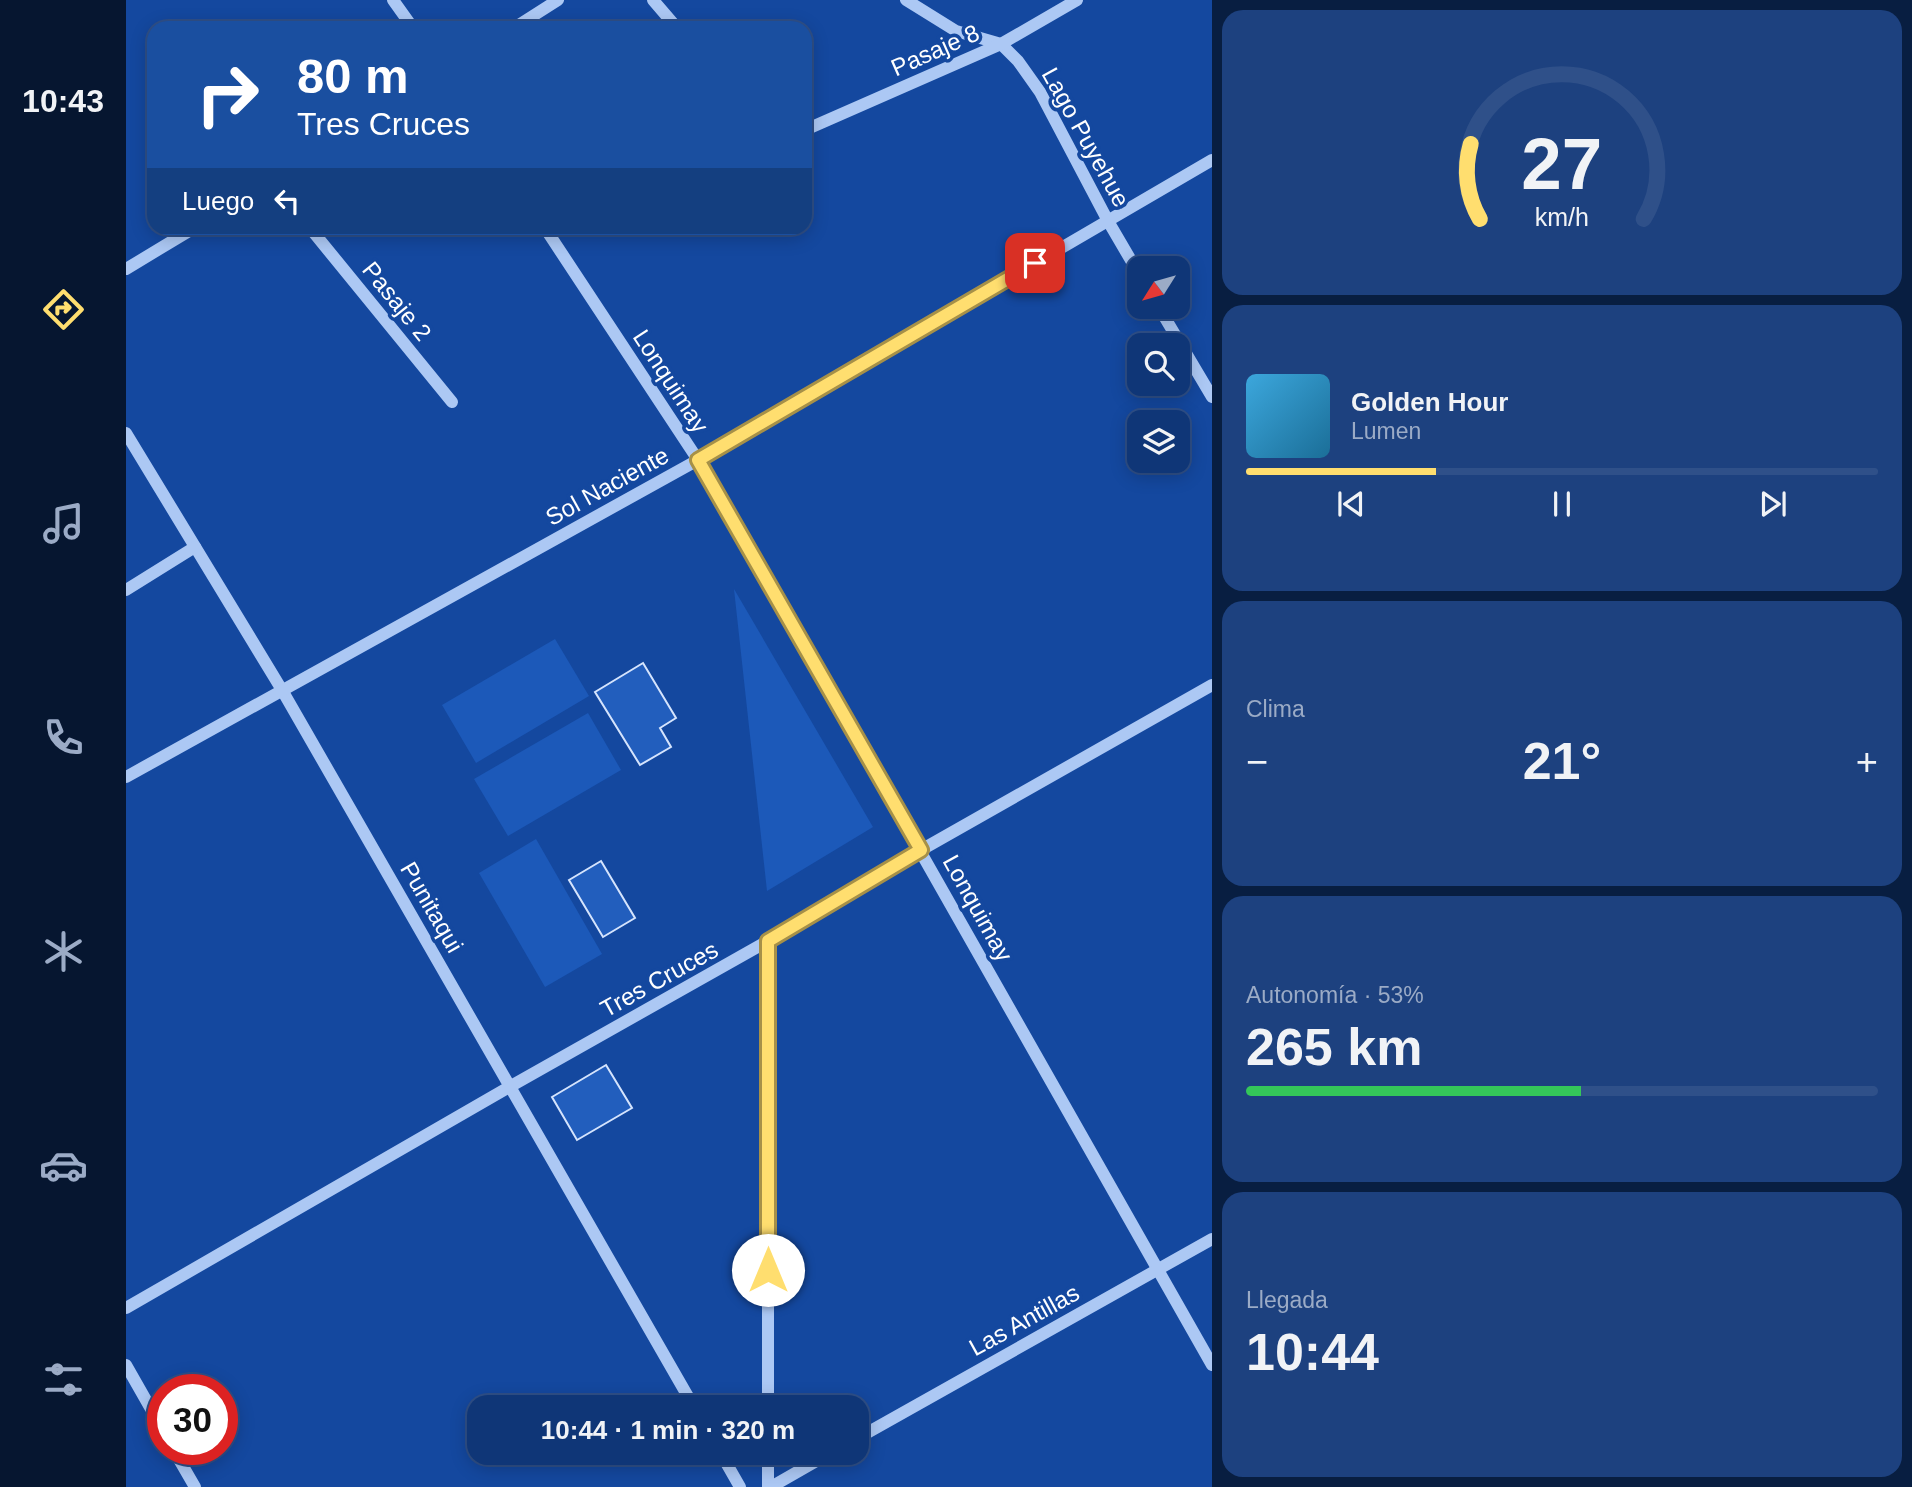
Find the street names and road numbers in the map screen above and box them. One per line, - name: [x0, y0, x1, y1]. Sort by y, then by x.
- street label: Pasaje 8: [887, 19, 983, 81]
- street label: Lago Puyehue: [1037, 63, 1135, 211]
- street label: Pasaje 2: [357, 256, 437, 346]
- street label: Lonquimay: [628, 324, 714, 438]
- street label: Sol Naciente: [541, 441, 673, 531]
- street label: Lonquimay: [938, 850, 1018, 966]
- street label: Punitaqui: [395, 857, 469, 957]
- street label: Tres Cruces: [596, 936, 722, 1022]
- street label: Las Antillas: [964, 1279, 1084, 1361]

